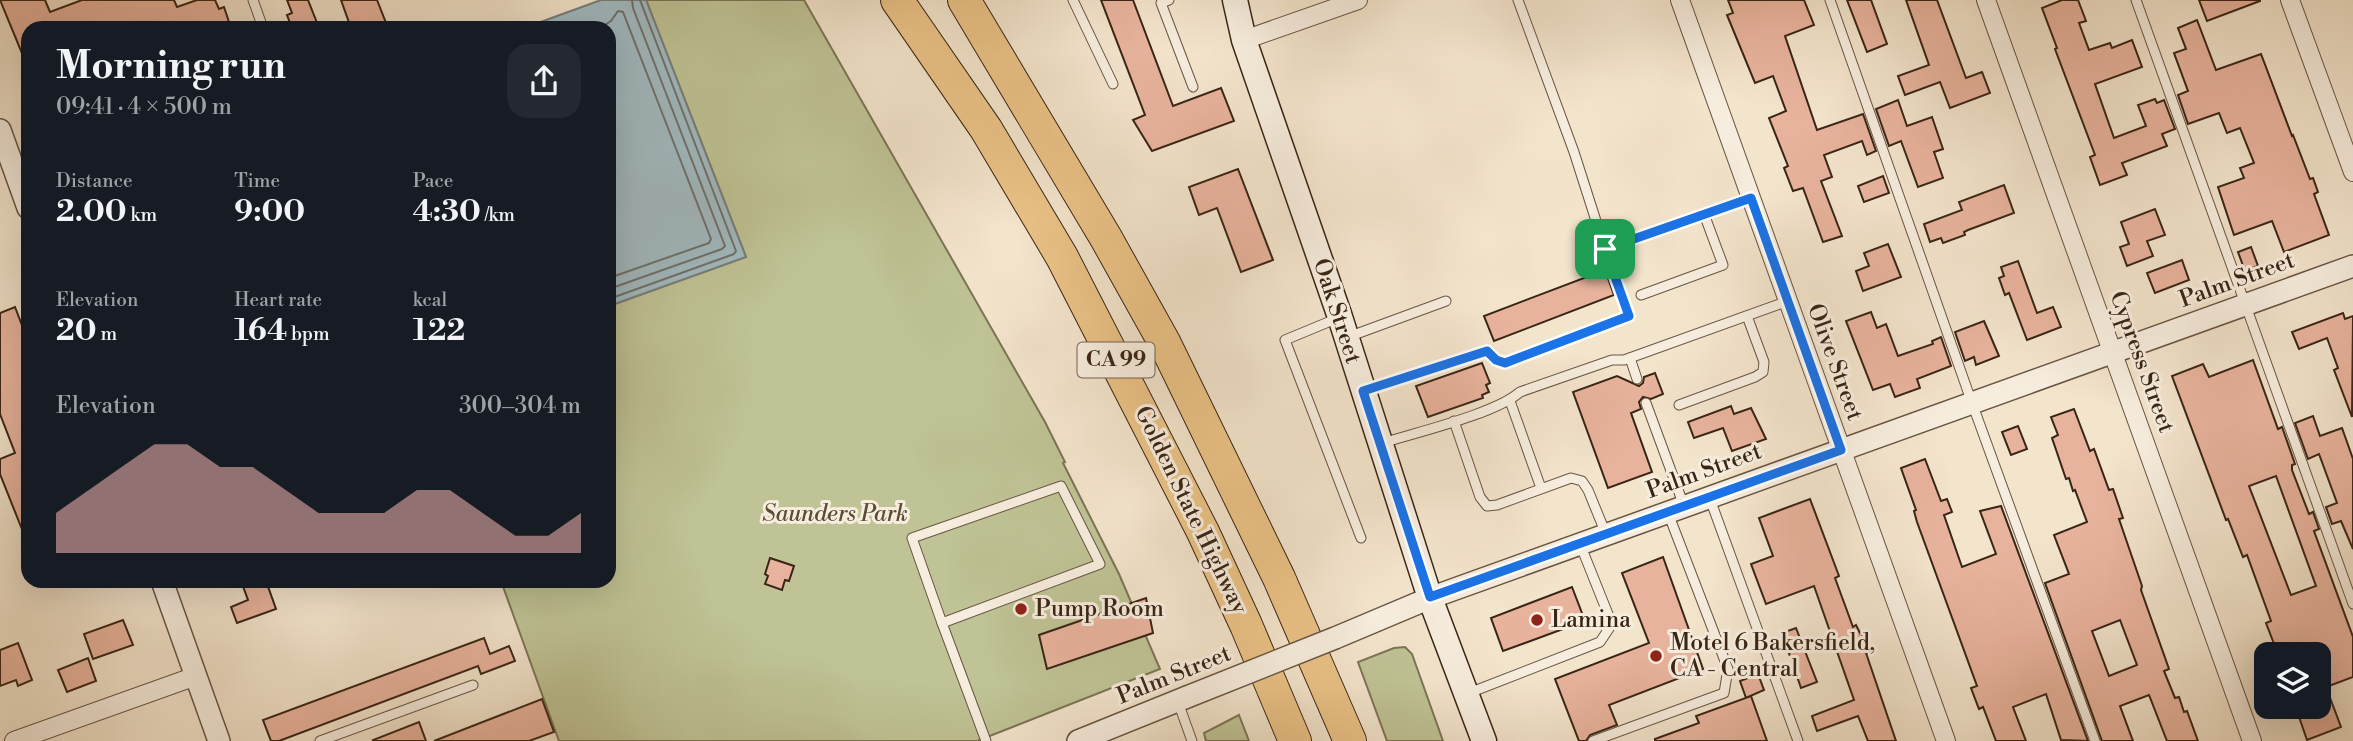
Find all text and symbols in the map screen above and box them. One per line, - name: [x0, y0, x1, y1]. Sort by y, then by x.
- text: Morning run: [56, 43, 286, 90]
- button: share: [507, 44, 581, 118]
- text: 09:41 · 4 × 500 m: [56, 93, 232, 121]
- text: Distance: [56, 169, 133, 193]
- text: Time: [234, 169, 280, 193]
- text: Pace: [413, 169, 453, 193]
- text: 2.00: [56, 193, 127, 231]
- text: 9:00: [234, 193, 305, 231]
- text: 4:30: [413, 193, 481, 231]
- text: km: [127, 203, 157, 227]
- text: /km: [481, 203, 515, 227]
- pin: [1575, 219, 1635, 279]
- icon: arrive: [1586, 230, 1624, 268]
- street label: Palm Street: [2176, 246, 2298, 314]
- street label: Oak Street: [1307, 255, 1367, 367]
- street label: Cypress Street: [2103, 287, 2181, 437]
- text: Elevation: [56, 288, 138, 312]
- text: Heart rate: [234, 288, 322, 312]
- text: kcal: [413, 288, 447, 312]
- street label: Olive Street: [1801, 300, 1869, 424]
- text: 20: [56, 312, 97, 350]
- text: 164: [234, 312, 287, 350]
- text: 122: [413, 312, 465, 350]
- text: m: [97, 322, 117, 346]
- text: bpm: [287, 322, 330, 346]
- road number: CA 99: [1078, 342, 1154, 378]
- text: Elevation: [56, 392, 156, 420]
- text: 300–304 m: [459, 392, 581, 420]
- street label: Golden State Highway: [1129, 402, 1254, 619]
- street label: Palm Street: [1643, 437, 1765, 505]
- park label: Saunders Park: [762, 500, 908, 528]
- place label: Pump Room: [1035, 595, 1164, 623]
- marker: Pump Room: [1013, 601, 1029, 617]
- place label: Lamina: [1551, 606, 1631, 634]
- marker: Lamina: [1529, 612, 1545, 628]
- place label: Motel 6 Bakersfield, CA - Central: [1670, 629, 1875, 683]
- street label: Palm Street: [1113, 639, 1235, 711]
- map controls: [2254, 642, 2331, 719]
- button: layers: [2254, 642, 2331, 719]
- marker: Motel 6 Bakersfield, CA - Central: [1648, 648, 1664, 664]

